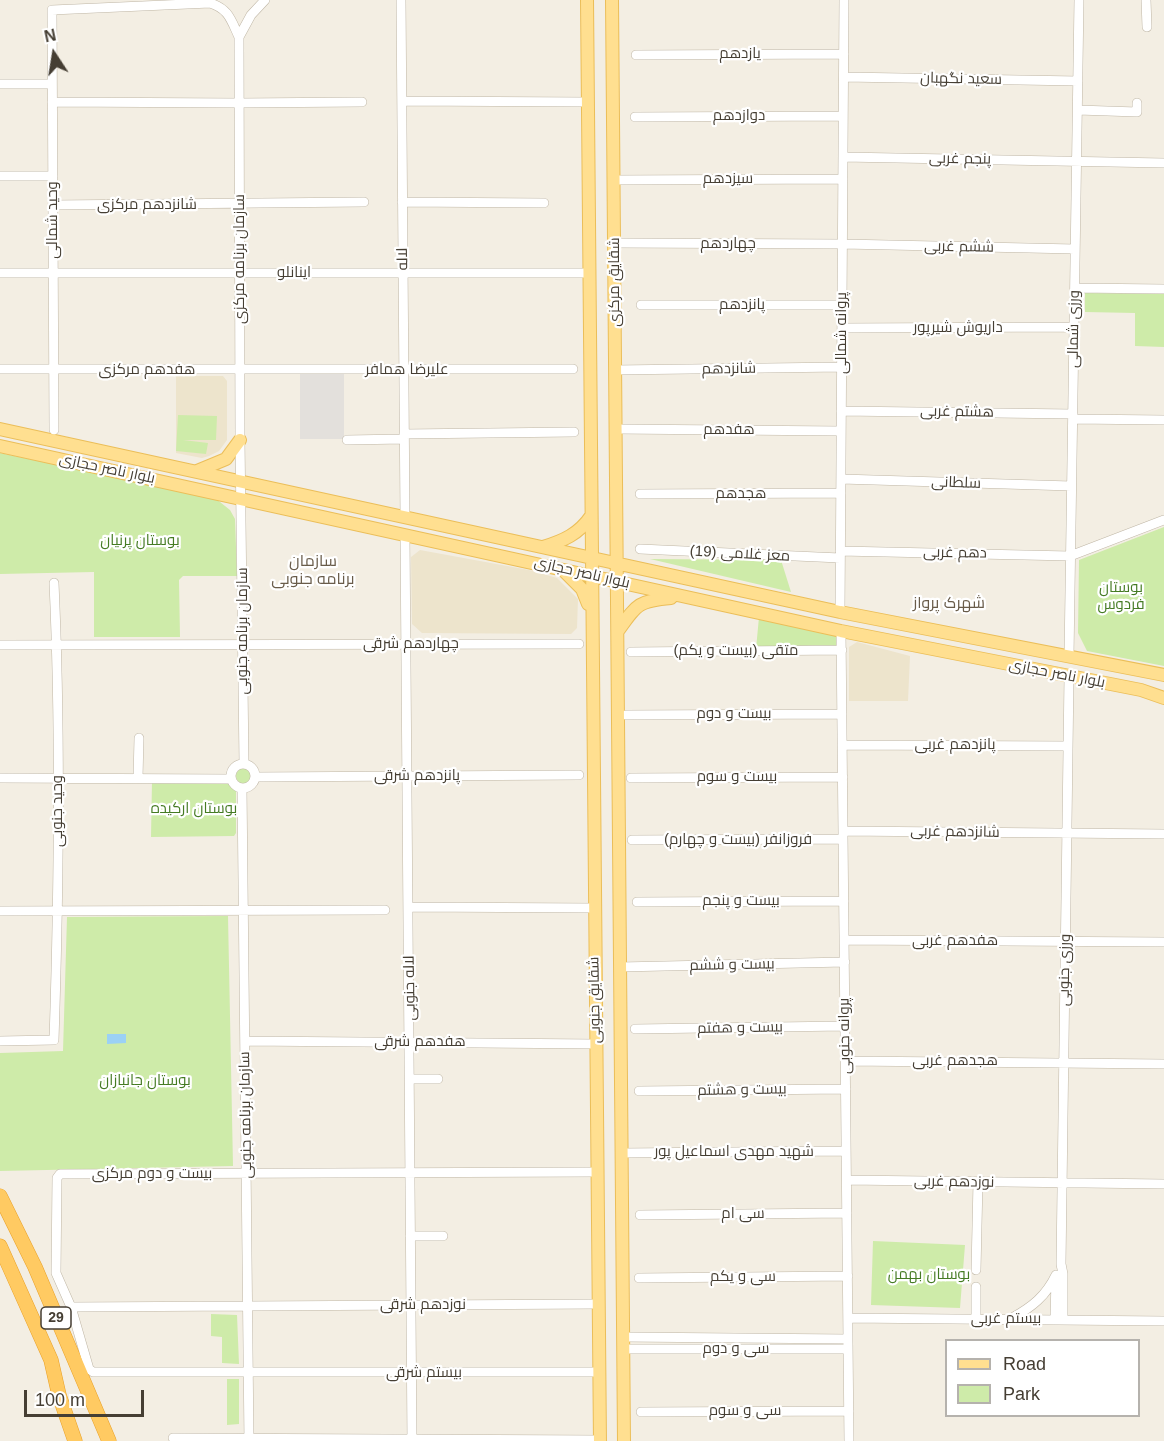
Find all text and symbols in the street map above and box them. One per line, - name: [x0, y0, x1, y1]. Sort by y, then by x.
- north arrow: [24, 24, 84, 84]
- text: N: [43, 26, 58, 45]
- street label: یازدهم: [719, 45, 761, 63]
- street label: سعید نگهبان: [920, 69, 1002, 89]
- street label: دوازدهم: [713, 107, 765, 125]
- street label: پنجم غربی: [929, 149, 991, 169]
- street label: سیزدهم: [703, 170, 753, 188]
- street label: وحید شمالی: [44, 181, 62, 259]
- street label: سازمان برنامه مرکزی: [231, 194, 249, 324]
- street label: شانزدهم مرکزی: [97, 196, 197, 214]
- street label: چهاردهم: [700, 235, 756, 253]
- street label: شقایق مرکزی: [606, 237, 624, 327]
- street label: ششم غربی: [924, 237, 994, 257]
- street label: لاله: [394, 248, 412, 270]
- street label: اینانلو: [277, 264, 311, 282]
- street label: ورزی شمالی: [1064, 290, 1084, 368]
- street label: پروانه شمالی: [833, 292, 851, 374]
- street label: پانزدهم: [719, 296, 765, 314]
- street label: داریوش شیرپور: [913, 319, 1003, 337]
- street label: شانزدهم: [702, 360, 756, 378]
- street label: هفدهم مرکزی: [99, 361, 195, 379]
- street label: علیرضا همافر: [365, 361, 449, 379]
- street label: هشتم غربی: [920, 402, 994, 422]
- street label: هفدهم: [703, 421, 755, 439]
- street label: بلوار ناصر حجازی: [57, 450, 157, 488]
- street label: سلطانی: [931, 473, 981, 493]
- street label: هجدهم: [716, 485, 766, 503]
- park label: بوستان پرنیان: [100, 532, 180, 550]
- street label: معز غلامی (19): [689, 542, 791, 566]
- street label: دهم غربی: [923, 543, 987, 563]
- district label: سازمان برنامه جنوبی: [271, 552, 355, 590]
- street label: بلوار ناصر حجازی: [532, 553, 632, 593]
- street label: سازمان برنامه جنوبی: [234, 567, 252, 695]
- park label: بوستان فردوس: [1097, 579, 1145, 614]
- district label: شهرک پرواز: [913, 594, 985, 614]
- street label: چهاردهم شرقی: [363, 635, 459, 653]
- street label: متقی (بیست و یکم): [674, 642, 798, 660]
- street label: بلوار ناصر حجازی: [1007, 656, 1107, 692]
- street label: بیست و دوم: [697, 705, 771, 723]
- street label: پانزدهم غربی: [915, 736, 995, 754]
- street label: پانزدهم شرقی: [374, 767, 460, 785]
- street label: بیست و سوم: [697, 768, 777, 786]
- street label: وحید جنوبی: [49, 775, 67, 847]
- park label: بوستان ارکیده: [151, 800, 237, 818]
- street label: شانزدهم غربی: [910, 822, 1000, 842]
- street label: فروزانفر (بیست و چهارم): [664, 831, 812, 849]
- street label: بیست و پنجم: [702, 892, 780, 910]
- street label: هفدهم غربی: [912, 932, 998, 950]
- street label: ورزی جنوبی: [1055, 934, 1075, 1006]
- street label: لاله جنوبی: [400, 955, 420, 1021]
- street label: بیست و ششم: [689, 955, 775, 975]
- street label: شقایق جنوبی: [585, 957, 605, 1043]
- street label: پروانه جنوبی: [835, 998, 855, 1074]
- street label: بیست و هفتم: [697, 1018, 783, 1038]
- street label: هفدهم شرقی: [374, 1033, 466, 1051]
- street label: سازمان برنامه جنوبی: [236, 1051, 256, 1179]
- street label: هجدهم غربی: [912, 1052, 998, 1070]
- park label: بوستان جانبازان: [99, 1072, 191, 1090]
- street label: بیست و هشتم: [697, 1080, 787, 1100]
- street label: شهید مهدی اسماعیل پور: [654, 1143, 814, 1161]
- street label: بیست و دوم مرکزی: [92, 1165, 212, 1183]
- street label: نوزدهم غربی: [914, 1172, 994, 1192]
- street label: سی ام: [721, 1205, 765, 1223]
- park label: بوستان بهمن: [888, 1266, 970, 1284]
- street label: سی و یکم: [710, 1268, 776, 1286]
- street label: نوزدهم شرقی: [380, 1296, 466, 1314]
- road number: 29: [41, 1307, 71, 1329]
- street label: بیستم غربی: [971, 1310, 1041, 1328]
- legend: [945, 1339, 1140, 1417]
- street label: سی و دوم: [703, 1340, 769, 1358]
- text: Road: [1003, 1354, 1046, 1374]
- street label: بیستم شرقی: [386, 1364, 462, 1382]
- scale bar: [27, 1378, 147, 1416]
- text: Park: [1003, 1384, 1040, 1404]
- text: 100 m: [35, 1390, 85, 1410]
- street label: سی و سوم: [709, 1402, 781, 1420]

